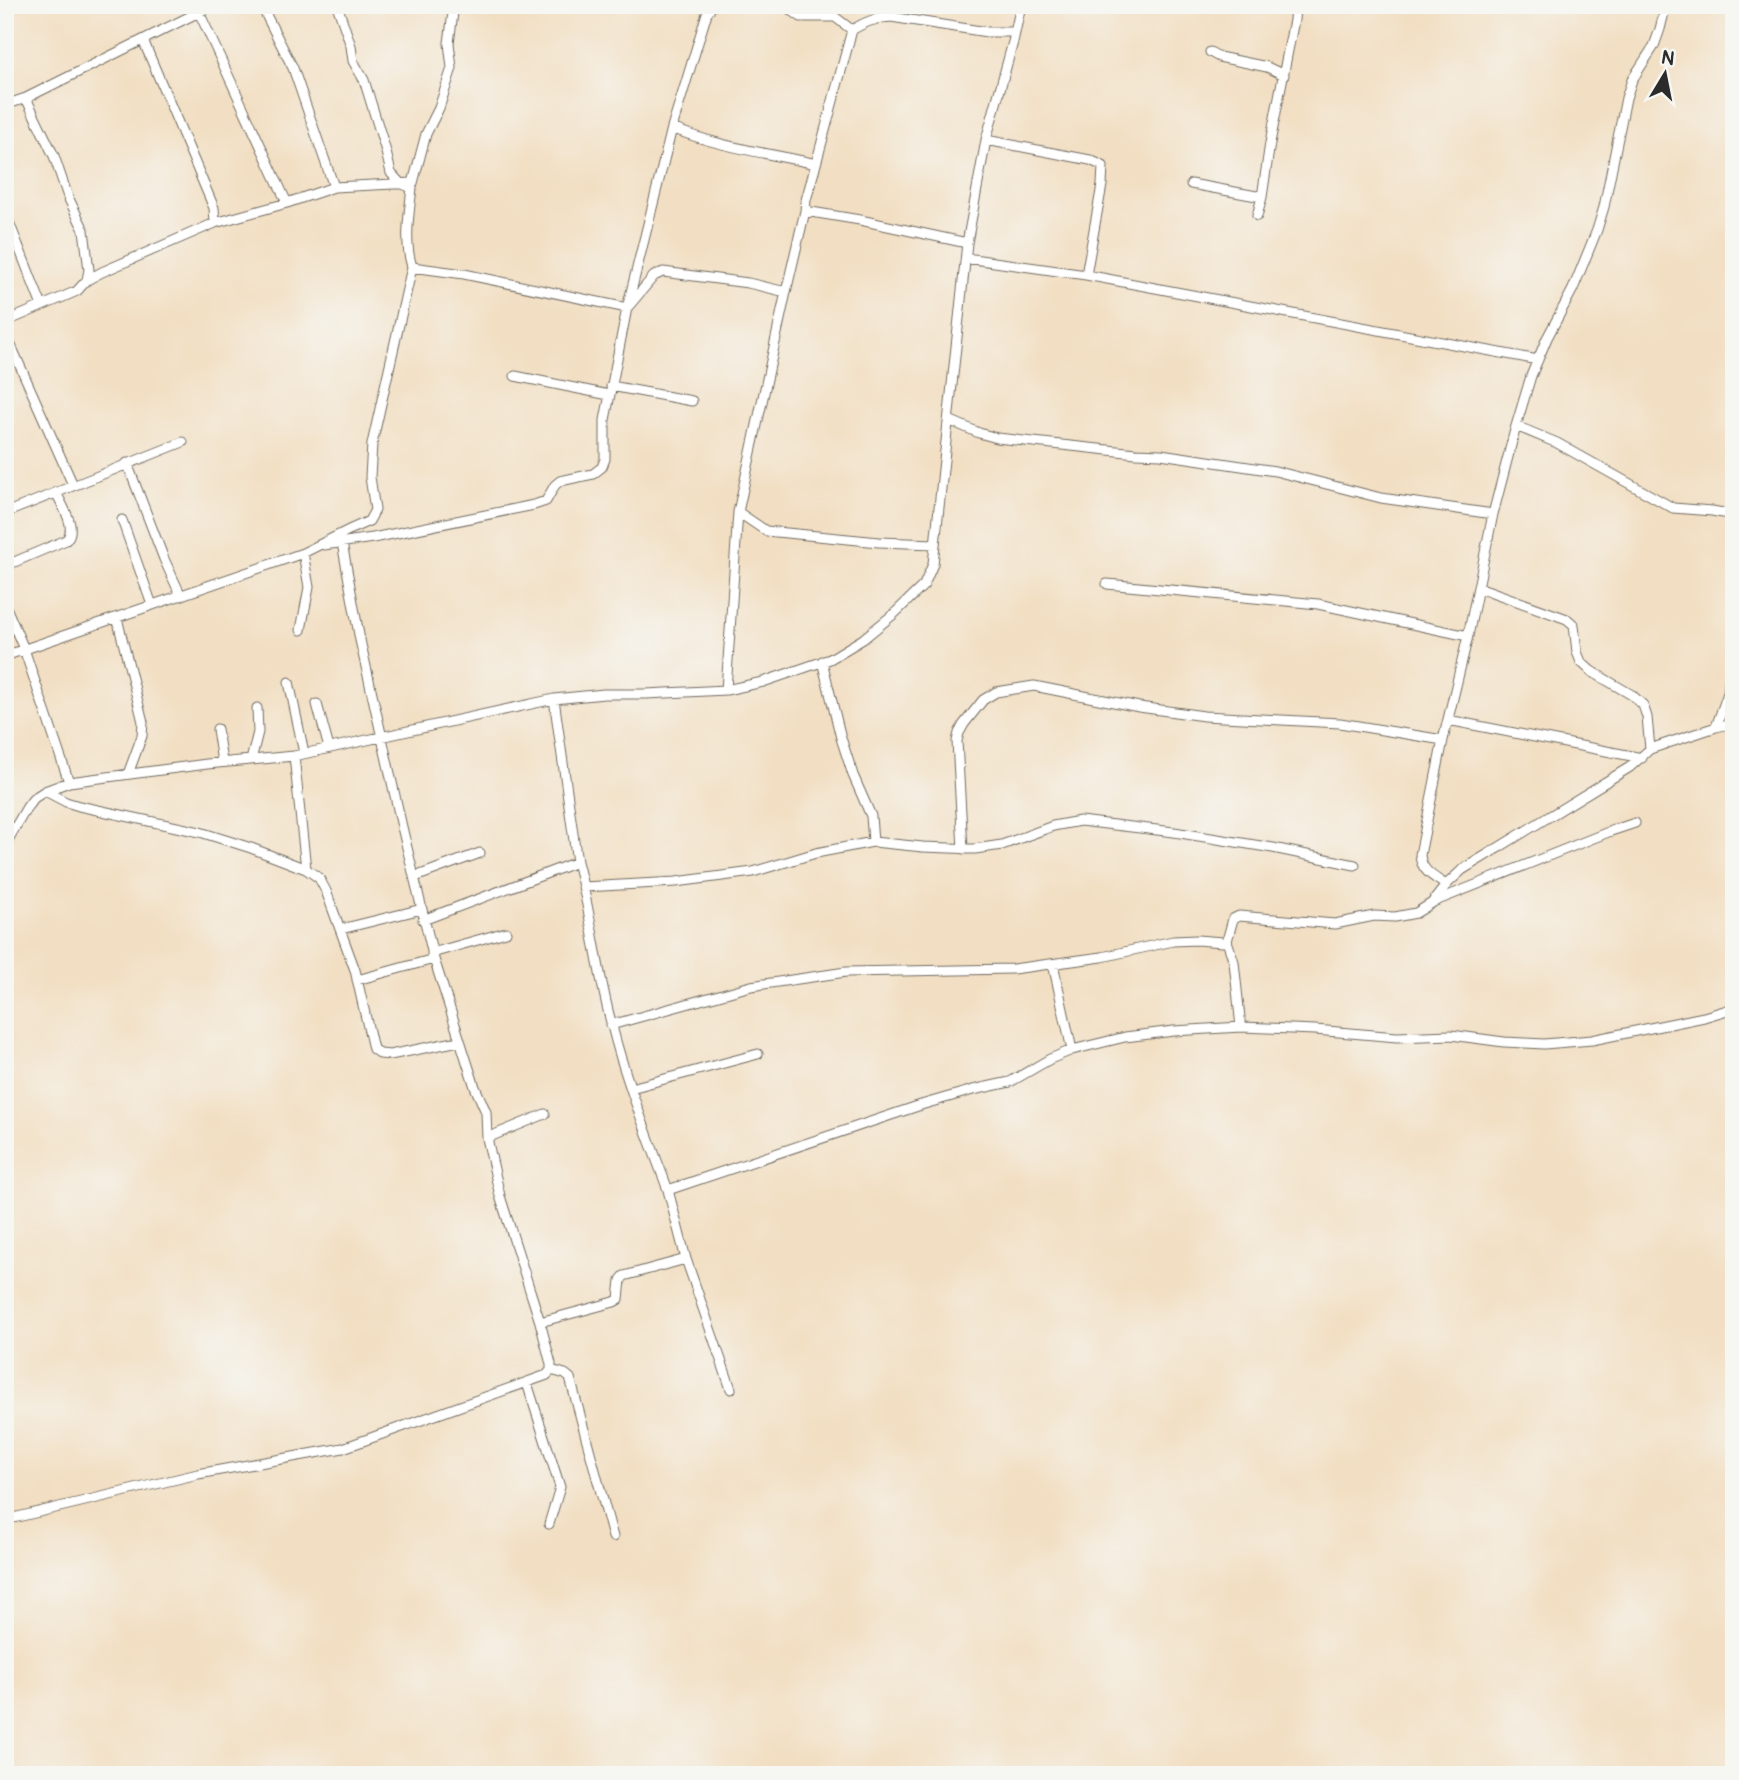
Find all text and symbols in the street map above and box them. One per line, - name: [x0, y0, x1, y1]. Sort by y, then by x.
- north arrow: [1630, 38, 1700, 108]
- text: N: [1659, 45, 1676, 71]

